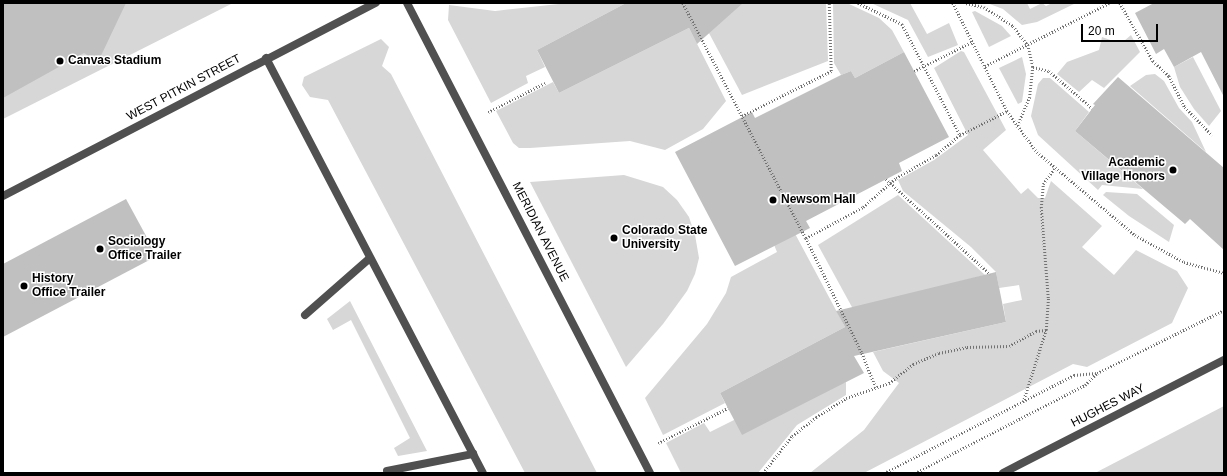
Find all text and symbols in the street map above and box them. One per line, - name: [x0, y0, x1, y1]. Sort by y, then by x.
- scale bar: [1083, 16, 1160, 42]
- text: 20 m: [1088, 24, 1115, 38]
- street label: WEST PITKIN STREET: [124, 52, 244, 124]
- place label: Canvas Stadium: [68, 54, 161, 68]
- marker: Canvas Stadium: [55, 56, 65, 66]
- place label: Academic Village Honors: [1081, 156, 1165, 184]
- marker: Academic Village Honors: [1168, 165, 1178, 175]
- street label: MERIDIAN AVENUE: [509, 180, 571, 284]
- place label: Newsom Hall: [781, 193, 856, 207]
- marker: Newsom Hall: [768, 195, 778, 205]
- place label: Colorado State University: [622, 224, 707, 252]
- marker: Colorado State University: [609, 233, 619, 243]
- place label: Sociology Office Trailer: [108, 235, 181, 263]
- marker: Sociology Office Trailer: [95, 244, 105, 254]
- place label: History Office Trailer: [32, 272, 105, 300]
- marker: History Office Trailer: [19, 281, 29, 291]
- street label: HUGHES WAY: [1069, 381, 1147, 431]

